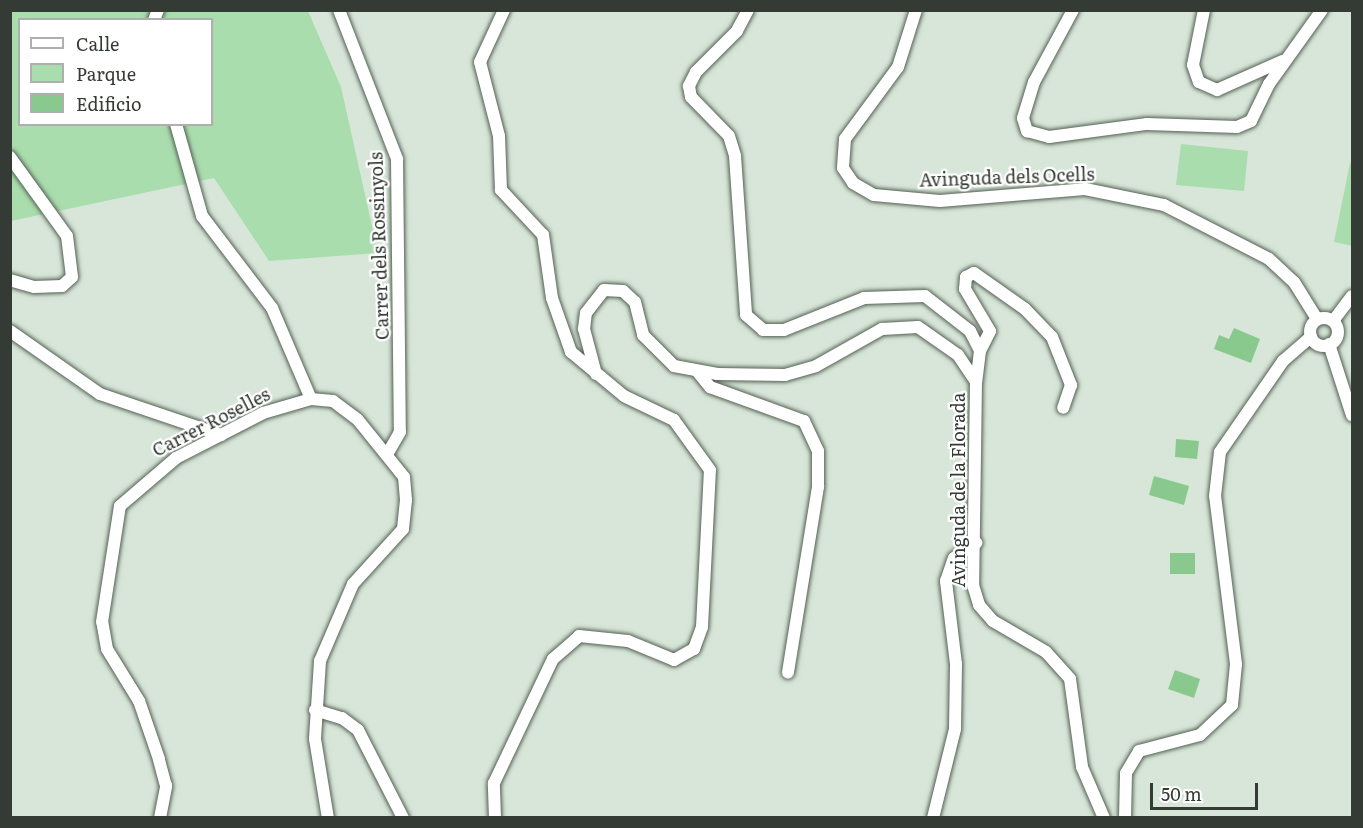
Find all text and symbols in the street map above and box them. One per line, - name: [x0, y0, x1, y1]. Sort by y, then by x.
- legend: [18, 18, 213, 126]
- text: Calle: [76, 30, 119, 57]
- text: Parque: [76, 60, 136, 87]
- text: Edificio: [76, 90, 142, 117]
- street label: Carrer dels Rossinyols: [365, 152, 393, 340]
- street label: Avinguda dels Ocells: [919, 163, 1095, 191]
- street label: Carrer Roselles: [149, 383, 273, 461]
- street label: Avinguda de la Florada: [947, 393, 969, 587]
- scale bar: [1153, 771, 1261, 809]
- text: 50 m: [1161, 780, 1202, 807]

